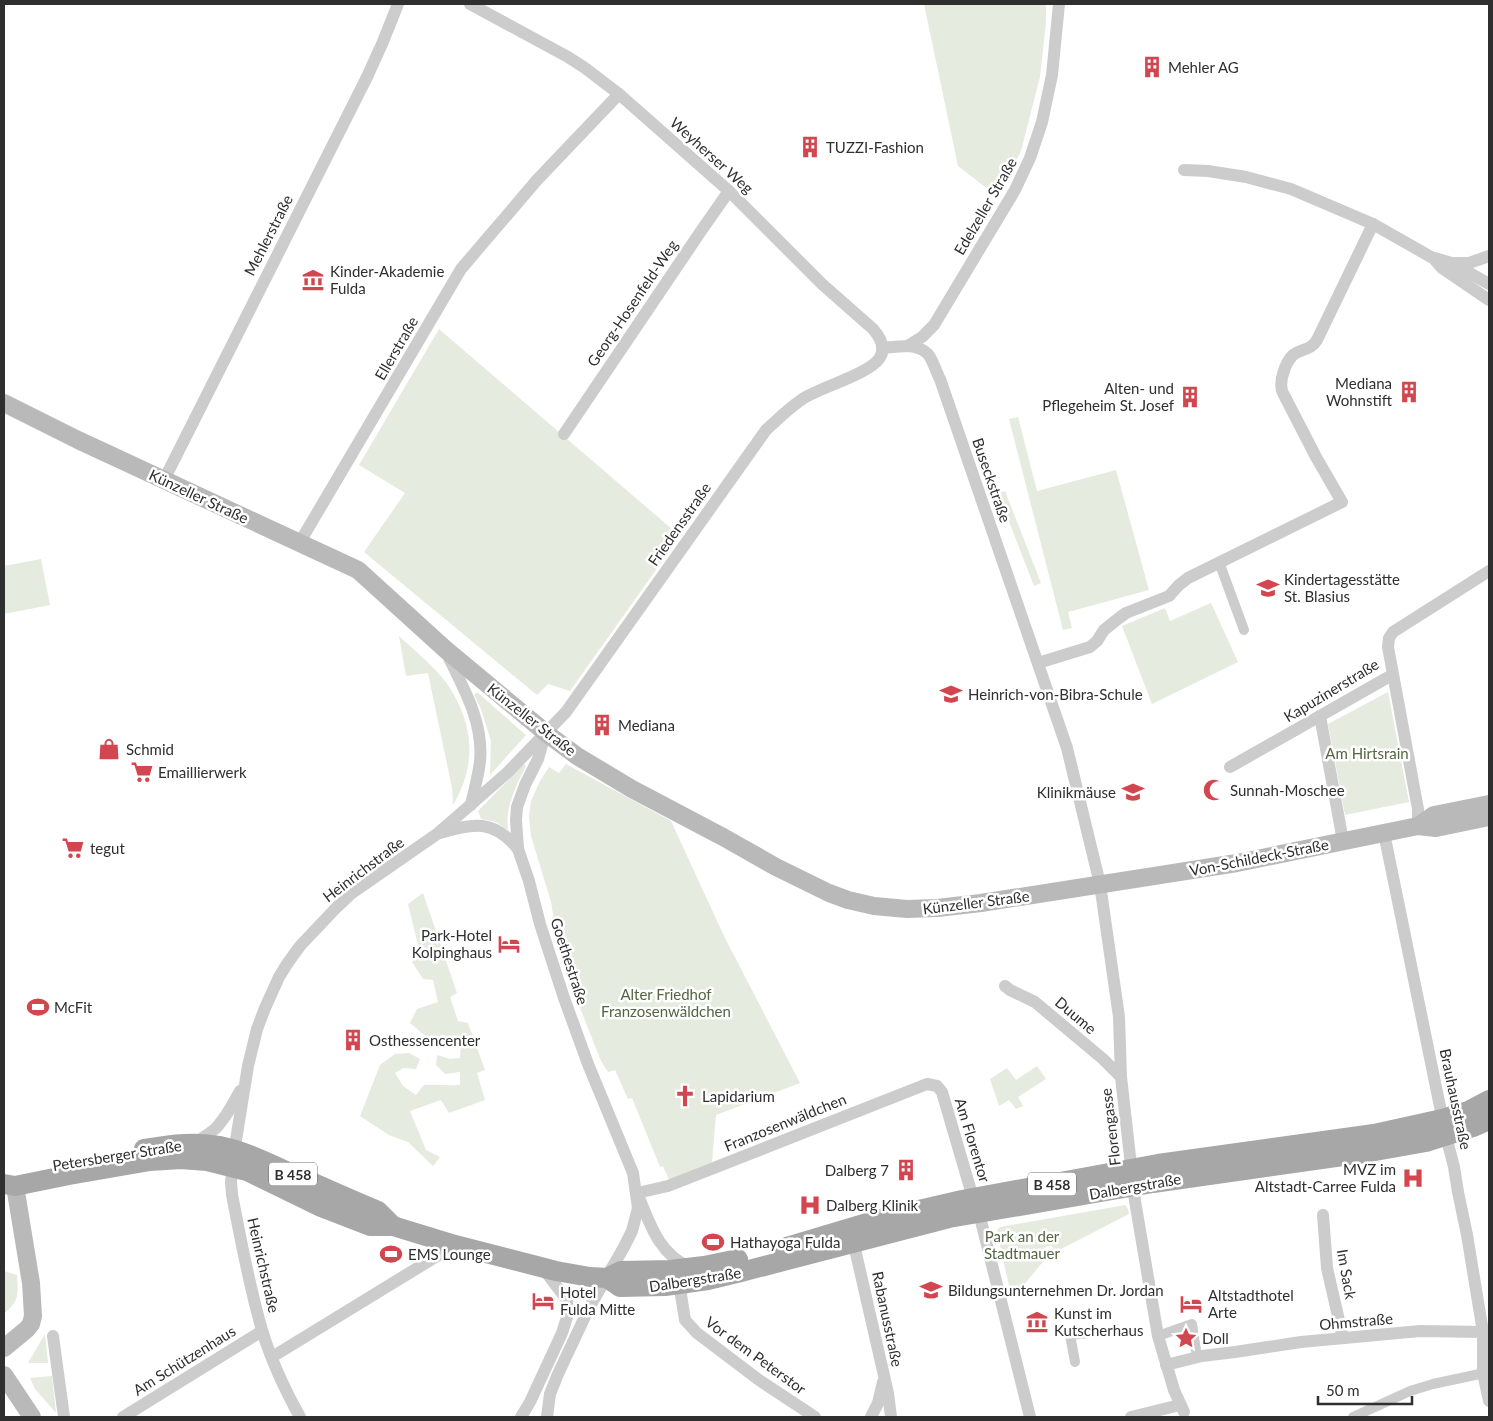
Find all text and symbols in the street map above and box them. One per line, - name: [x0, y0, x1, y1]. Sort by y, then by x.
- building icon: Mehler AG: [1139, 54, 1165, 80]
- place label: Mehler AG: [1168, 58, 1239, 76]
- street label: Weyherser Weg: [667, 113, 757, 197]
- building icon: TUZZI-Fashion: [797, 134, 823, 160]
- place label: TUZZI-Fashion: [826, 138, 924, 156]
- street label: Edelzeller Straße: [950, 154, 1020, 258]
- street label: Mehlerstraße: [240, 192, 296, 278]
- street label: Georg-Hosenfeld-Weg: [583, 236, 681, 370]
- place label: Kinder-Akademie Fulda: [330, 262, 444, 297]
- museum icon: Kinder-Akademie Fulda: [300, 267, 326, 293]
- street label: Ellerstraße: [371, 313, 421, 383]
- place label: Mediana Wohnstift: [1326, 374, 1393, 409]
- place label: Alten- und Pflegeheim St. Josef: [1042, 379, 1175, 414]
- building icon: Mediana Wohnstift: [1396, 379, 1422, 405]
- building icon: Alten- und Pflegeheim St. Josef: [1177, 384, 1203, 410]
- street label: Buseckstraße: [969, 435, 1015, 525]
- street label: Künzeller Straße: [147, 465, 252, 527]
- street label: Friedensstraße: [644, 479, 714, 569]
- place label: Kindertagesstätte St. Blasius: [1284, 570, 1400, 605]
- school or university icon: Kindertagesstätte St. Blasius: [1255, 575, 1281, 601]
- street label: Kapuzinerstraße: [1280, 655, 1382, 725]
- street label: Künzeller Straße: [484, 679, 580, 759]
- school or university icon: Heinrich-von-Bibra-Schule: [938, 681, 964, 707]
- place label: Heinrich-von-Bibra-Schule: [968, 685, 1143, 703]
- building icon: Mediana: [589, 712, 615, 738]
- place label: Mediana: [618, 716, 675, 734]
- shop icon: Schmid: [96, 736, 122, 762]
- place label: Schmid: [126, 740, 174, 758]
- park label: Am Hirtsrain: [1325, 744, 1409, 762]
- supermarket icon: Emaillierwerk: [129, 759, 155, 785]
- place label: Emaillierwerk: [158, 763, 247, 781]
- mosque icon: Sunnah-Moschee: [1201, 777, 1227, 803]
- school or university icon: Klinikmäuse: [1120, 779, 1146, 805]
- place label: Sunnah-Moschee: [1230, 781, 1345, 799]
- place label: Klinikmäuse: [1037, 783, 1116, 801]
- street label: Heinrichstraße: [319, 833, 407, 905]
- supermarket icon: tegut: [60, 835, 86, 861]
- street label: Von-Schildeck-Straße: [1188, 835, 1330, 879]
- place label: tegut: [90, 839, 125, 857]
- street label: Künzeller Straße: [922, 887, 1030, 917]
- street label: Goethestraße: [548, 915, 593, 1007]
- place label: Park-Hotel Kolpinghaus: [412, 926, 492, 961]
- hotel icon: Park-Hotel Kolpinghaus: [496, 931, 522, 957]
- park label: Alter Friedhof Franzosenwäldchen: [601, 985, 731, 1020]
- street label: Duume: [1052, 993, 1100, 1037]
- sports icon: McFit: [25, 994, 51, 1020]
- place label: McFit: [54, 998, 93, 1016]
- building icon: Osthessencenter: [340, 1027, 366, 1053]
- place label: Osthessencenter: [369, 1031, 481, 1049]
- street label: Brauhausstraße: [1437, 1047, 1475, 1151]
- church icon: Lapidarium: [672, 1083, 698, 1109]
- place label: Lapidarium: [702, 1087, 775, 1105]
- street label: Florengasse: [1096, 1087, 1124, 1167]
- street label: Franzosenwäldchen: [721, 1089, 849, 1155]
- street label: Am Florentor: [952, 1096, 995, 1185]
- street label: Petersberger Straße: [51, 1136, 183, 1174]
- building icon: Dalberg 7: [893, 1157, 919, 1183]
- place label: MVZ im Altstadt-Carree Fulda: [1255, 1160, 1396, 1195]
- place label: Dalberg 7: [825, 1161, 889, 1179]
- road number: B 458: [269, 1162, 317, 1186]
- hospital icon: MVZ im Altstadt-Carree Fulda: [1400, 1165, 1426, 1191]
- street label: Dalbergstraße: [1088, 1169, 1182, 1203]
- road number: B 458: [1028, 1172, 1076, 1196]
- hospital icon: Dalberg Klinik: [797, 1192, 823, 1218]
- place label: Dalberg Klinik: [826, 1196, 919, 1214]
- street label: Heinrichstraße: [244, 1216, 284, 1314]
- park label: Park an der Stadtmauer: [984, 1227, 1061, 1262]
- sports icon: Hathayoga Fulda: [700, 1229, 726, 1255]
- place label: Hathayoga Fulda: [730, 1233, 840, 1251]
- sports icon: EMS Lounge: [378, 1241, 404, 1267]
- place label: EMS Lounge: [408, 1245, 491, 1263]
- street label: Im Sack: [1334, 1248, 1360, 1301]
- street label: Dalbergstraße: [648, 1263, 742, 1295]
- street label: Rabanusstraße: [869, 1270, 907, 1368]
- school or university icon: Bildungsunternehmen Dr. Jordan: [918, 1277, 944, 1303]
- place label: Bildungsunternehmen Dr. Jordan: [948, 1281, 1164, 1299]
- place label: Hotel Fulda Mitte: [560, 1283, 635, 1318]
- place label: Altstadthotel Arte: [1208, 1286, 1294, 1321]
- hotel icon: Hotel Fulda Mitte: [530, 1288, 556, 1314]
- hotel icon: Altstadthotel Arte: [1178, 1291, 1204, 1317]
- place label: Kunst im Kutscherhaus: [1054, 1304, 1143, 1339]
- museum icon: Kunst im Kutscherhaus: [1024, 1309, 1050, 1335]
- street label: Ohmstraße: [1318, 1309, 1394, 1333]
- street label: Vor dem Peterstor: [702, 1312, 810, 1398]
- street label: Am Schützenhaus: [130, 1321, 238, 1399]
- place icon: Doll: [1173, 1325, 1199, 1351]
- place label: Doll: [1202, 1329, 1229, 1347]
- scale bar: [1318, 1374, 1412, 1406]
- text: 50 m: [1326, 1381, 1360, 1399]

